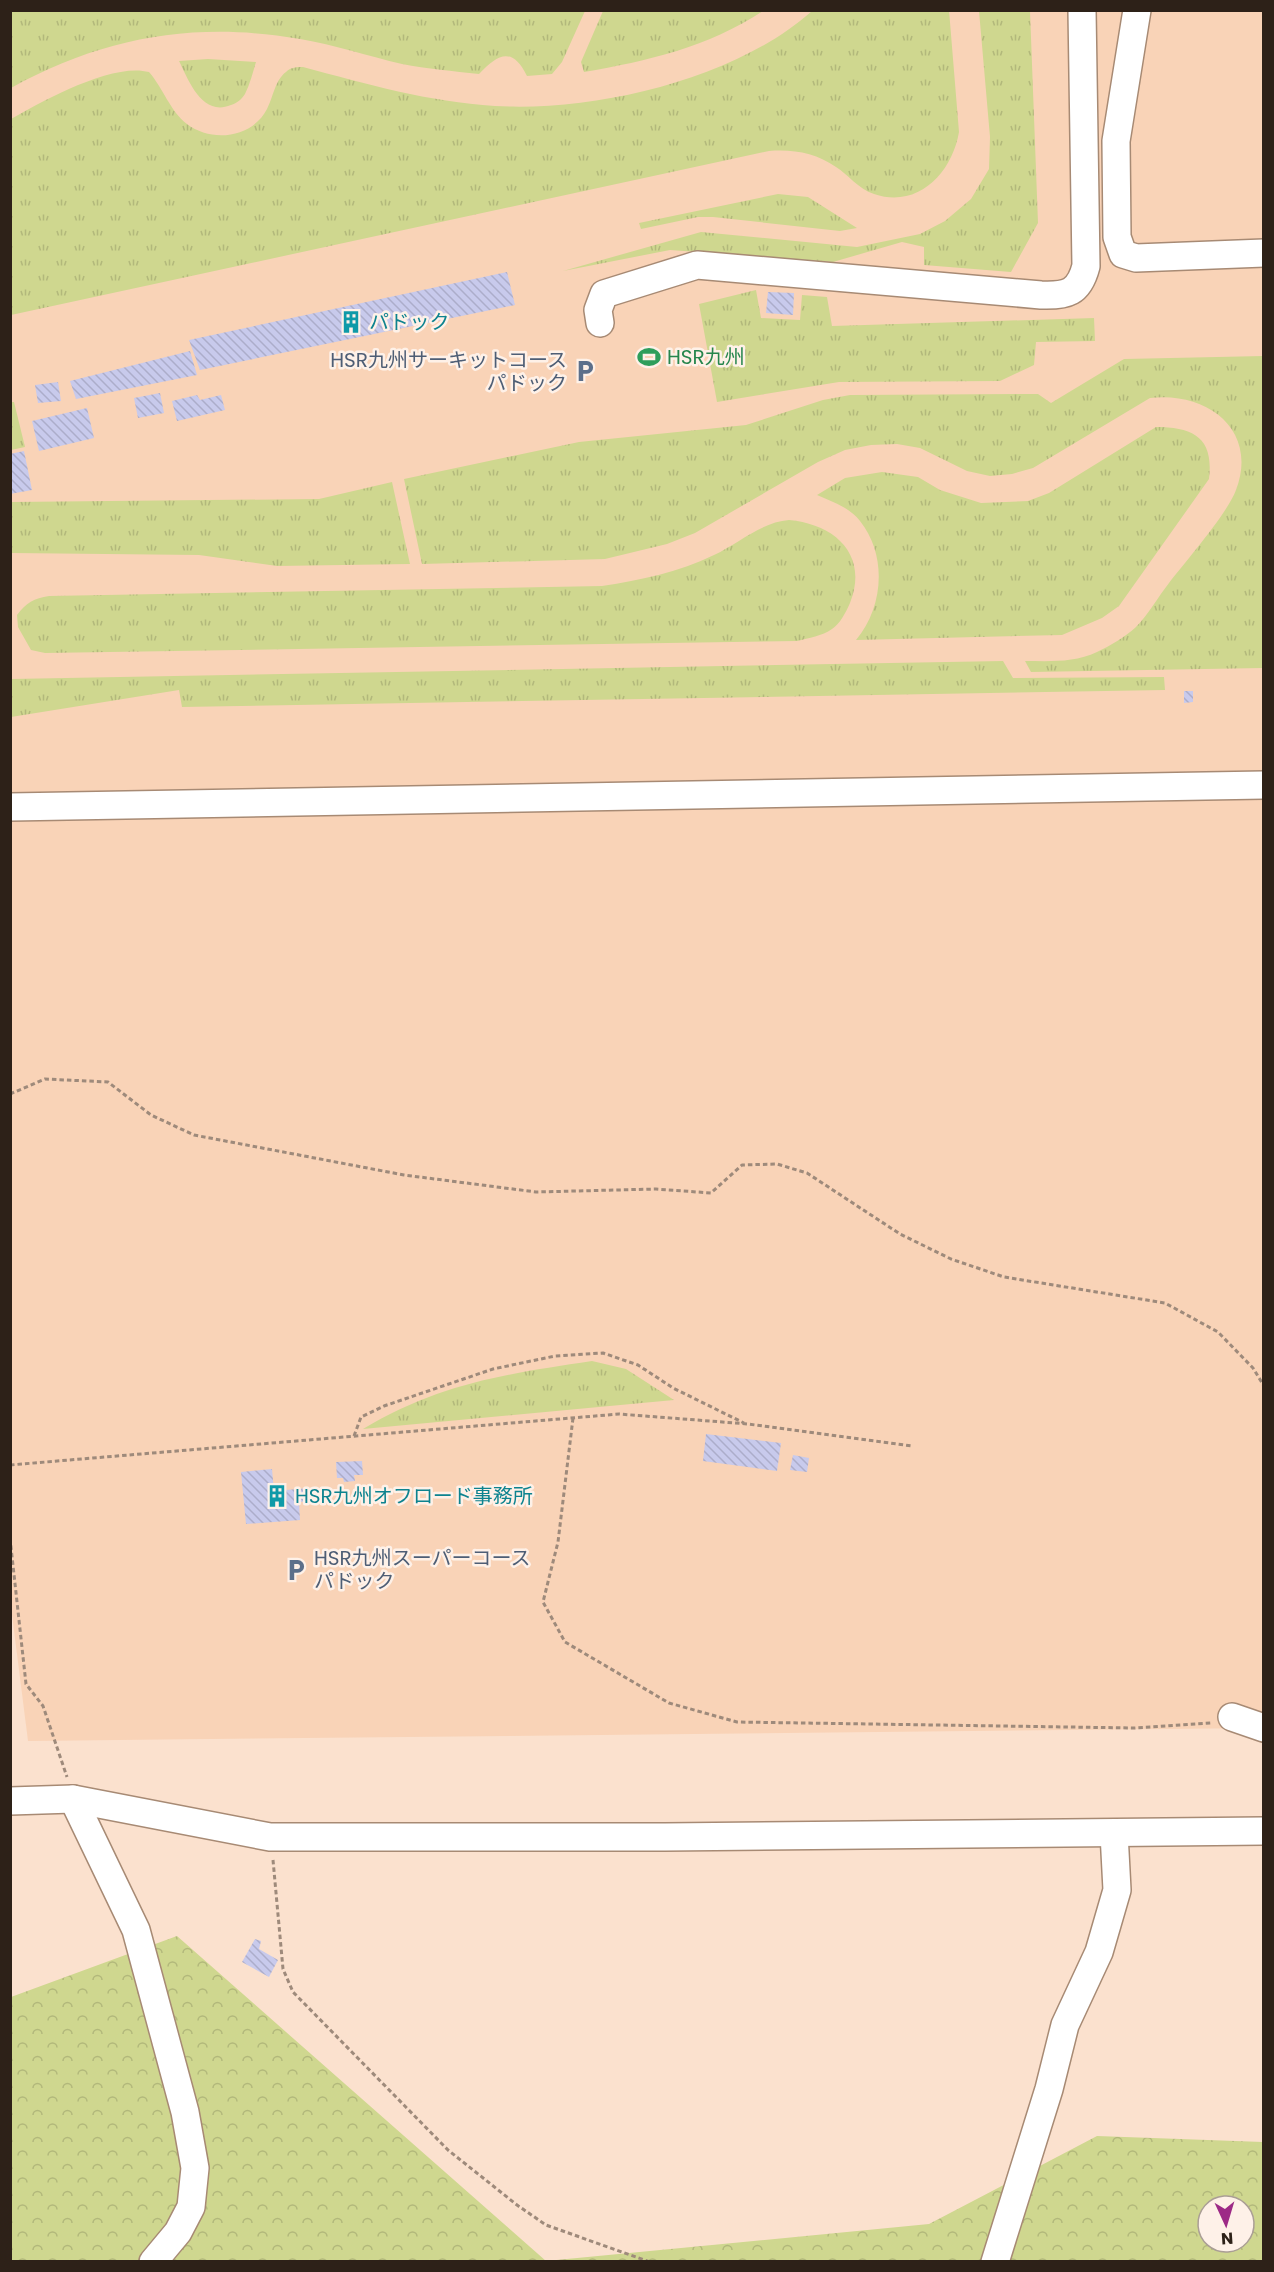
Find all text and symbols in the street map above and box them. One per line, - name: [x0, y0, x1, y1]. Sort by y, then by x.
- place label: パドック: [369, 308, 450, 336]
- building icon: パドック: [338, 309, 364, 335]
- place label: HSR九州: [667, 343, 745, 371]
- sports icon: HSR九州: [636, 344, 662, 370]
- place label: HSR九州サーキットコース パドック: [330, 346, 567, 397]
- parking icon: HSR九州サーキットコース パドック: [572, 358, 598, 384]
- place label: HSR九州オフロード事務所: [295, 1482, 533, 1510]
- building icon: HSR九州オフロード事務所: [264, 1483, 290, 1509]
- place label: HSR九州スーパーコース パドック: [314, 1544, 531, 1595]
- parking icon: HSR九州スーパーコース パドック: [283, 1557, 309, 1583]
- north arrow: [1196, 2194, 1256, 2254]
- text: N: [1220, 2227, 1234, 2250]

